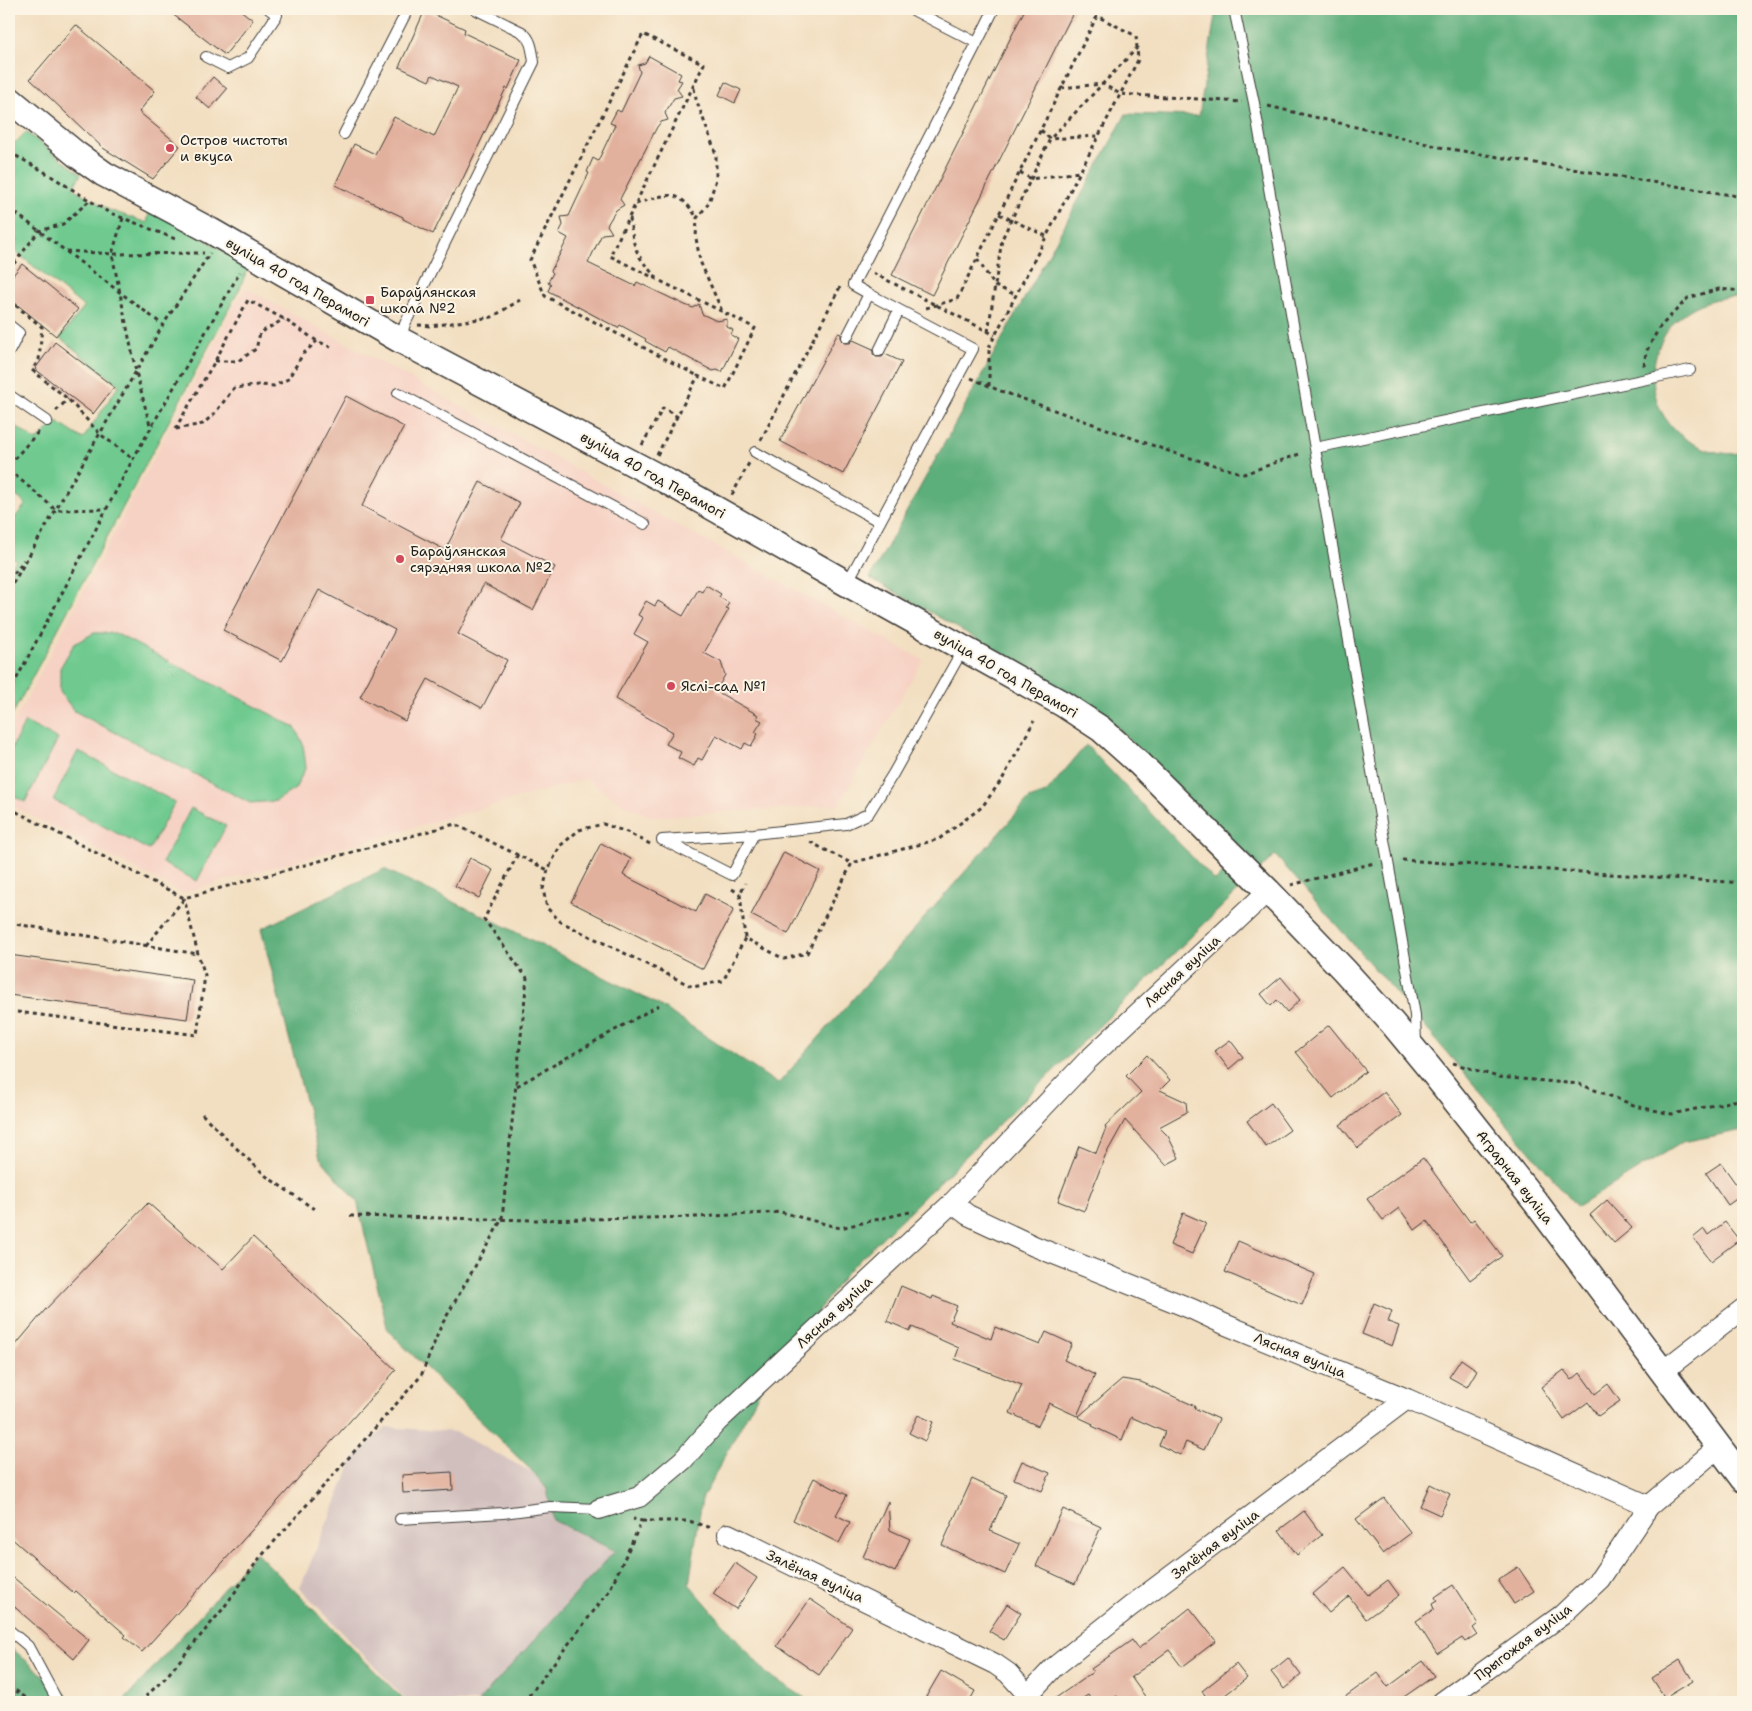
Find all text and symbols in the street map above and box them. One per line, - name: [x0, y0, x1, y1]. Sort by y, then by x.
- place label: Остров чистоты и вкуса: [180, 131, 288, 165]
- marker: Остров чистоты и вкуса: [164, 142, 176, 154]
- street label: вуліца 40 год Перамогі: [223, 233, 373, 331]
- place label: Бараўлянская школа №2: [380, 283, 476, 317]
- marker: Бараўлянская школа №2: [364, 294, 376, 306]
- street label: вуліца 40 год Перамогі: [577, 428, 729, 522]
- place label: Бараўлянская сярэдняя школа №2: [410, 542, 552, 576]
- marker: Бараўлянская сярэдняя школа №2: [394, 553, 406, 565]
- street label: вуліца 40 год Перамогі: [931, 624, 1081, 722]
- place label: Яслі-сад №1: [681, 677, 766, 695]
- marker: Яслі-сад №1: [665, 680, 677, 692]
- street label: Лясная вуліца: [1140, 931, 1224, 1011]
- street label: Аграрная вуліца: [1473, 1126, 1557, 1228]
- street label: Лясная вуліца: [792, 1272, 876, 1352]
- street label: Лясная вуліца: [1251, 1328, 1349, 1382]
- street label: Зялёная вуліца: [1168, 1505, 1263, 1583]
- street label: Зялёная вуліца: [763, 1546, 867, 1607]
- street label: Прыгожая вуліца: [1471, 1599, 1575, 1684]

